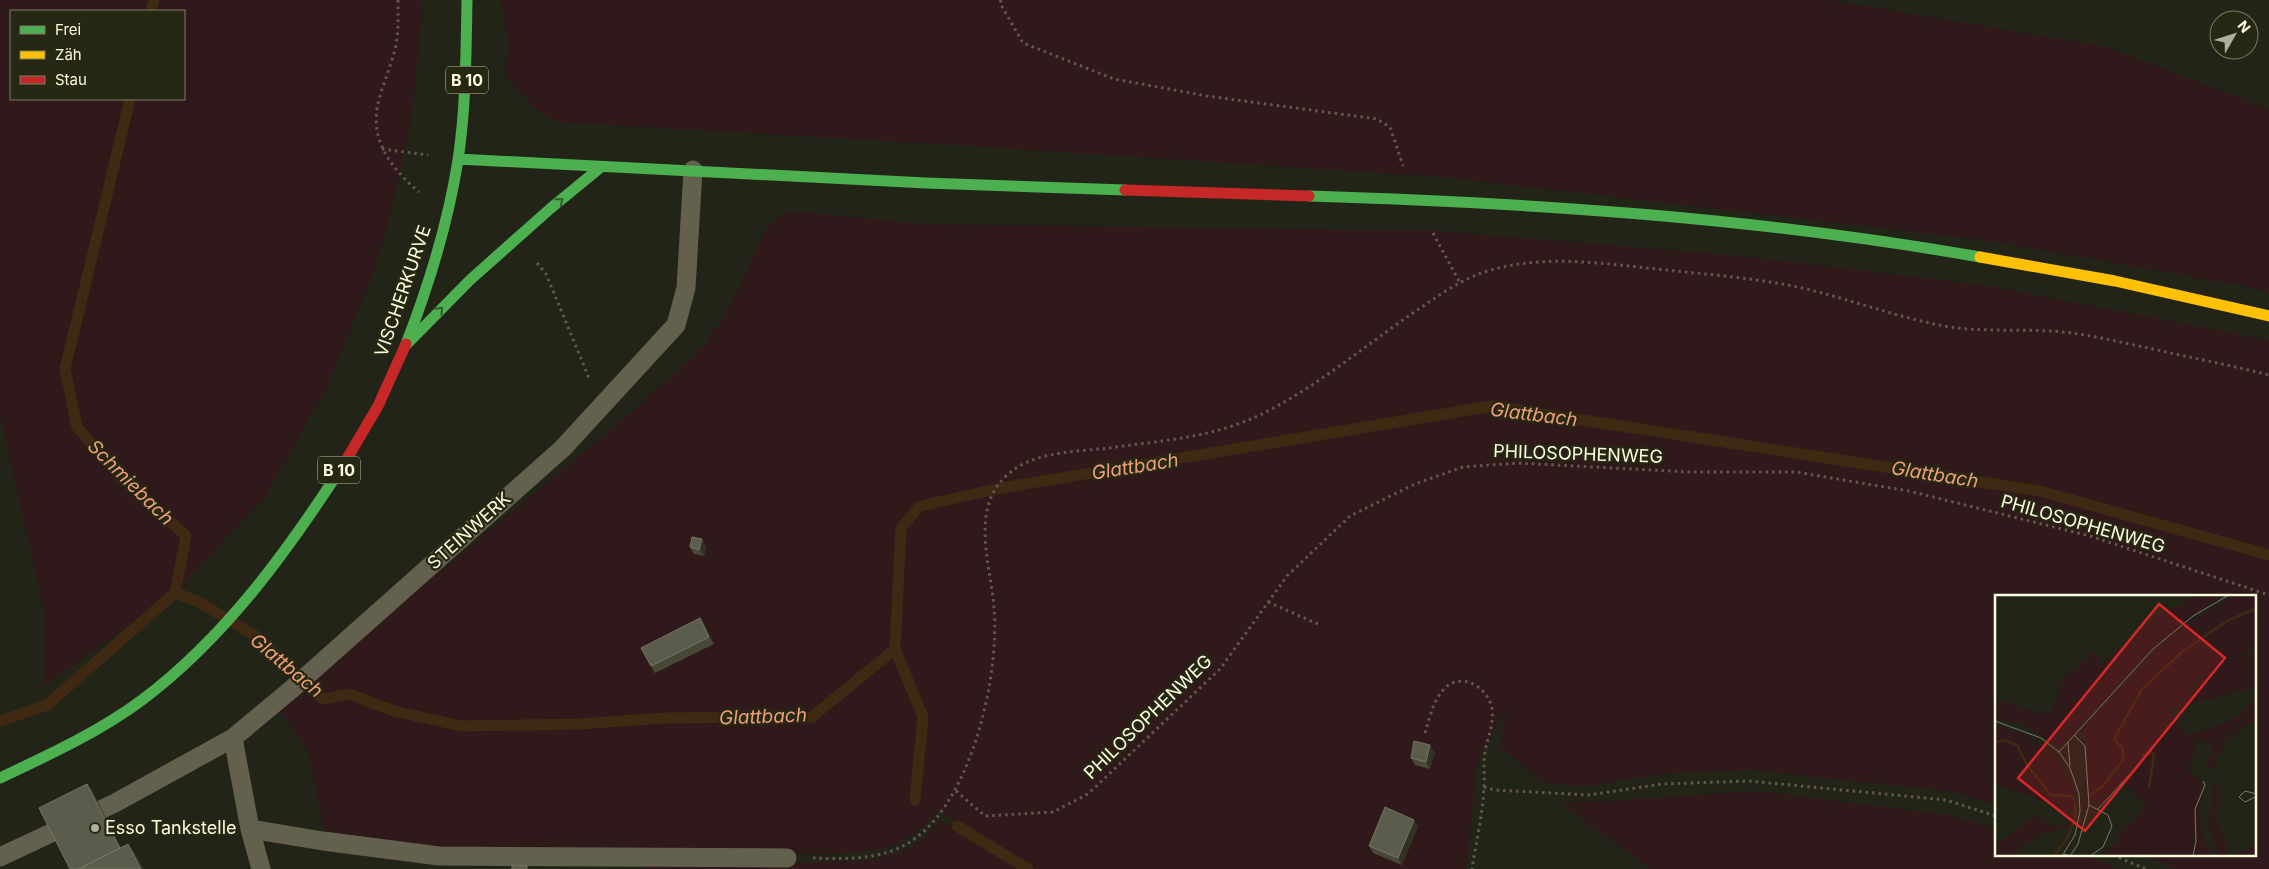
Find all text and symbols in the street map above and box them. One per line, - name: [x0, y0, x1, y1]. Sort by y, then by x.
- legend: [10, 10, 185, 100]
- north arrow: [2209, 10, 2259, 60]
- text: N: [2235, 17, 2254, 36]
- text: Frei: [55, 20, 81, 39]
- text: Zäh: [55, 45, 82, 64]
- road number: B 10: [446, 66, 488, 94]
- text: Stau: [55, 70, 87, 89]
- one-way arrow: [554, 197, 563, 206]
- street label: VISCHERKURVE: [370, 222, 435, 359]
- one-way arrow: [434, 307, 443, 316]
- water label: Glattbach: [1489, 398, 1579, 431]
- water label: Schmiebach: [83, 435, 178, 530]
- street label: PHILOSOPHENWEG: [1493, 440, 1663, 467]
- water label: Glattbach: [1090, 448, 1180, 485]
- road number: B 10: [318, 456, 360, 484]
- water label: Glattbach: [1890, 456, 1980, 493]
- street label: STEINWERK: [423, 488, 515, 573]
- street label: PHILOSOPHENWEG: [1999, 490, 2168, 557]
- inset map: [1995, 595, 2256, 856]
- water label: Glattbach: [246, 628, 328, 702]
- street label: PHILOSOPHENWEG: [1079, 650, 1216, 783]
- water label: Glattbach: [719, 703, 807, 730]
- place label: Esso Tankstelle: [105, 817, 237, 838]
- marker: Esso Tankstelle: [89, 822, 101, 834]

